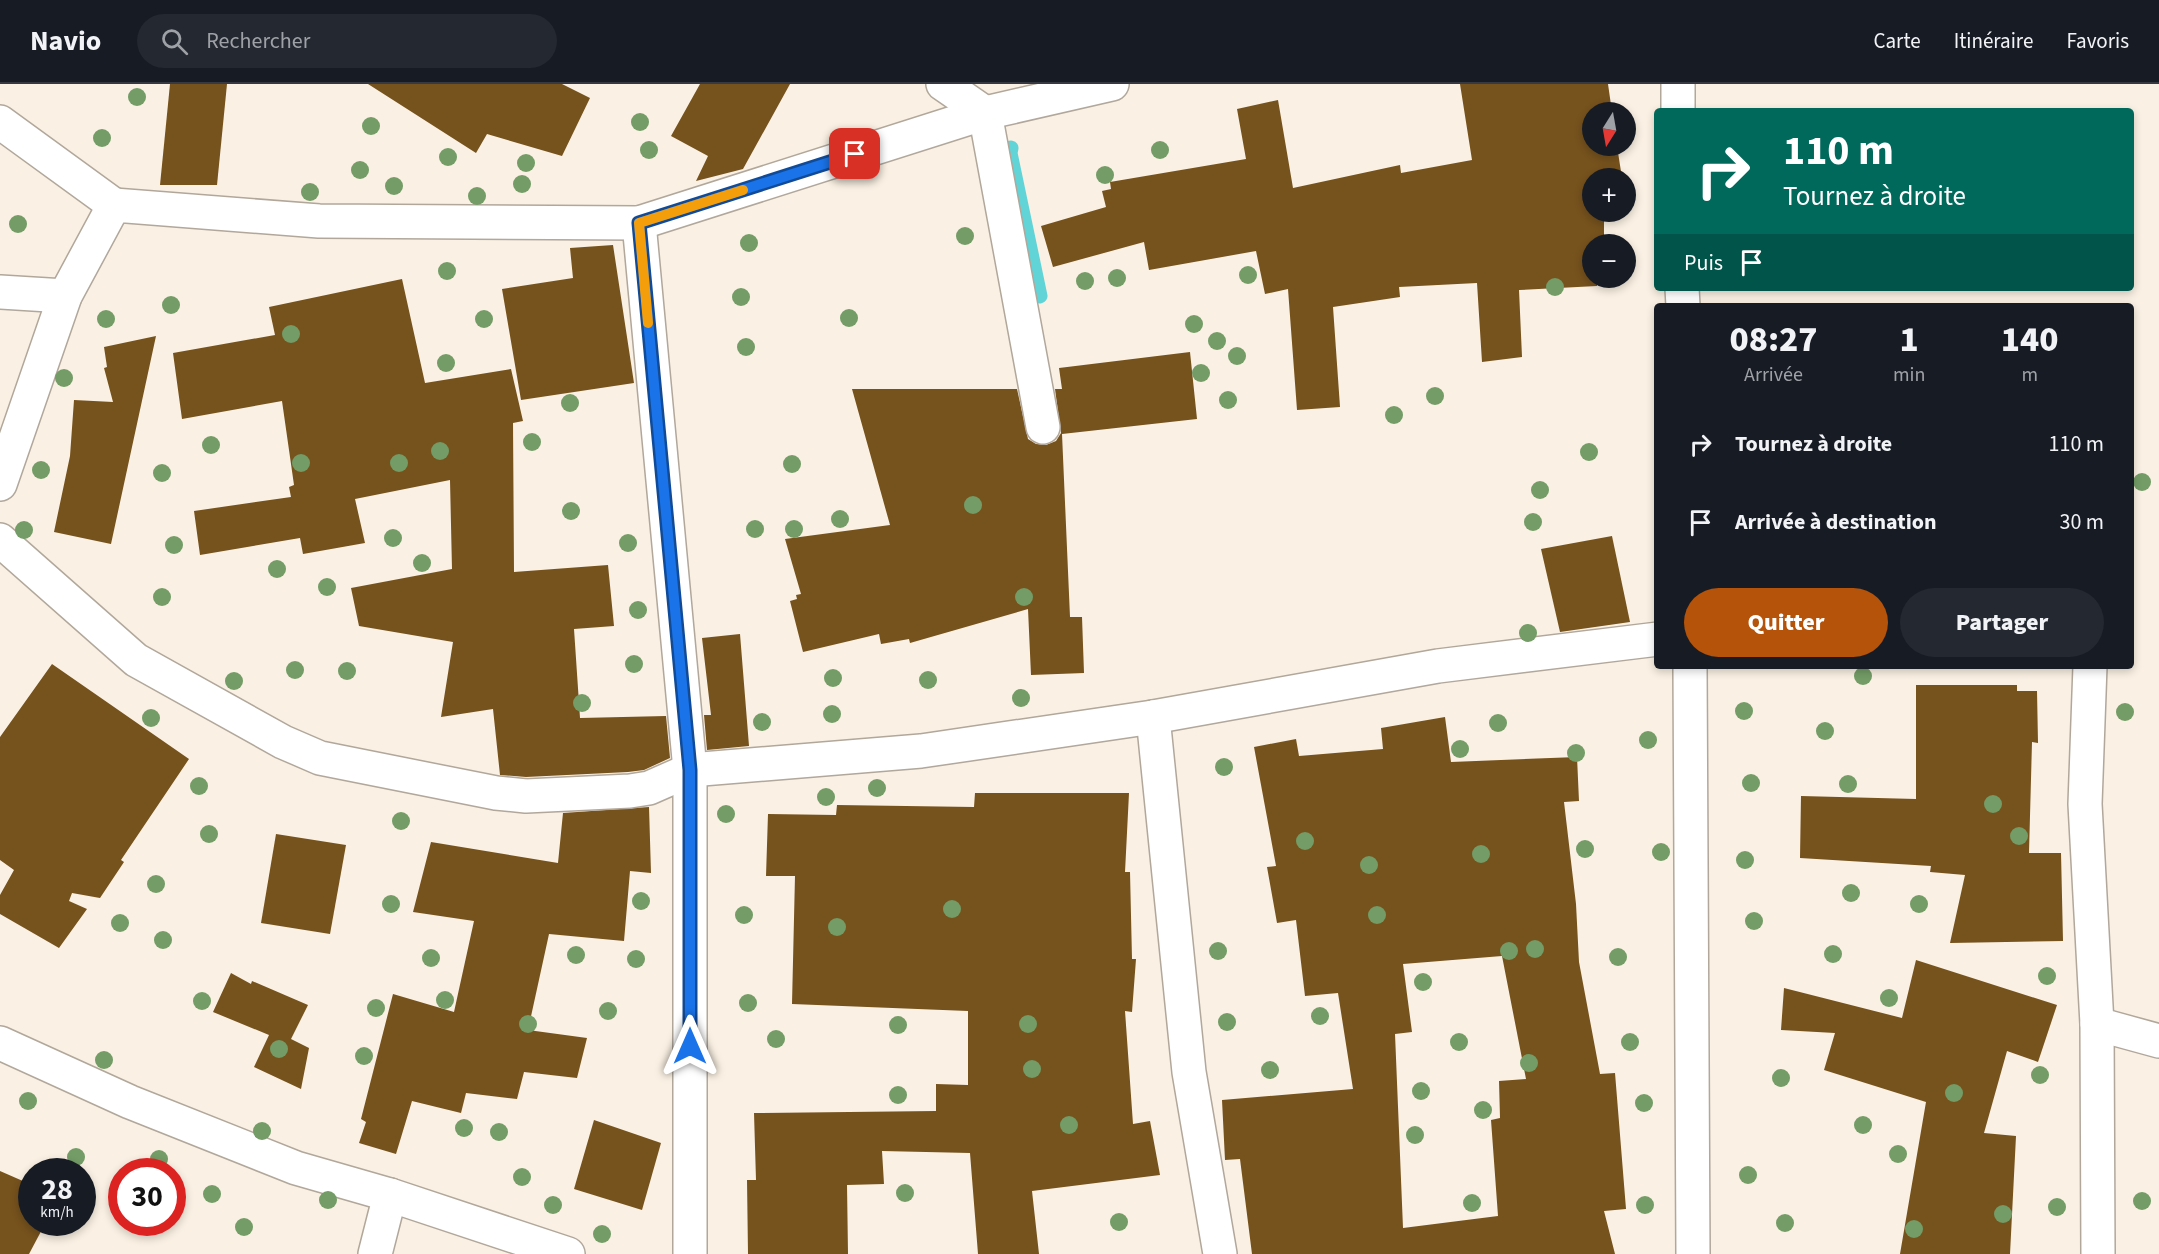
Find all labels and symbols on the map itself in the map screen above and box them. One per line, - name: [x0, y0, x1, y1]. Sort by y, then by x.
- north arrow: [1582, 102, 1636, 156]
- pin: [829, 128, 880, 179]
- position arrow: [658, 1014, 722, 1078]
- speed limit sign: 30: [108, 1158, 186, 1236]

